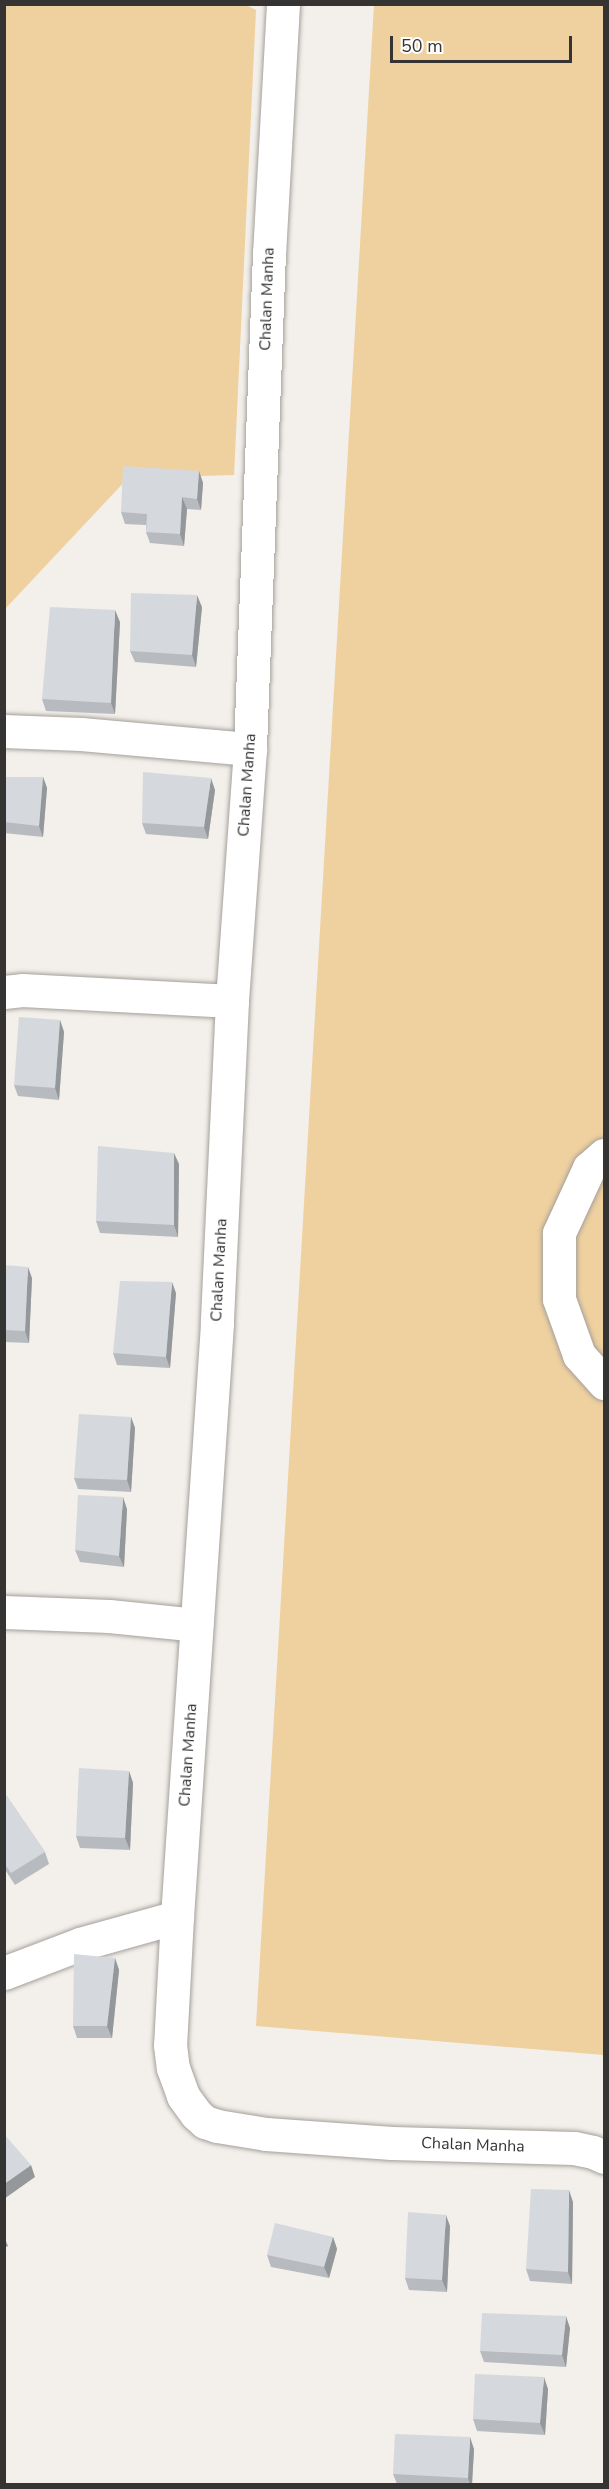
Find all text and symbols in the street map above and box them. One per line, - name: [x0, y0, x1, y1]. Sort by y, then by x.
- scale bar: [393, 24, 574, 62]
- text: 50 m: [401, 34, 443, 58]
- street label: Chalan Manha: [256, 247, 278, 351]
- street label: Chalan Manha: [234, 733, 260, 837]
- street label: Chalan Manha: [207, 1218, 231, 1322]
- street label: Chalan Manha: [175, 1703, 201, 1807]
- street label: Chalan Manha: [421, 2134, 525, 2156]

